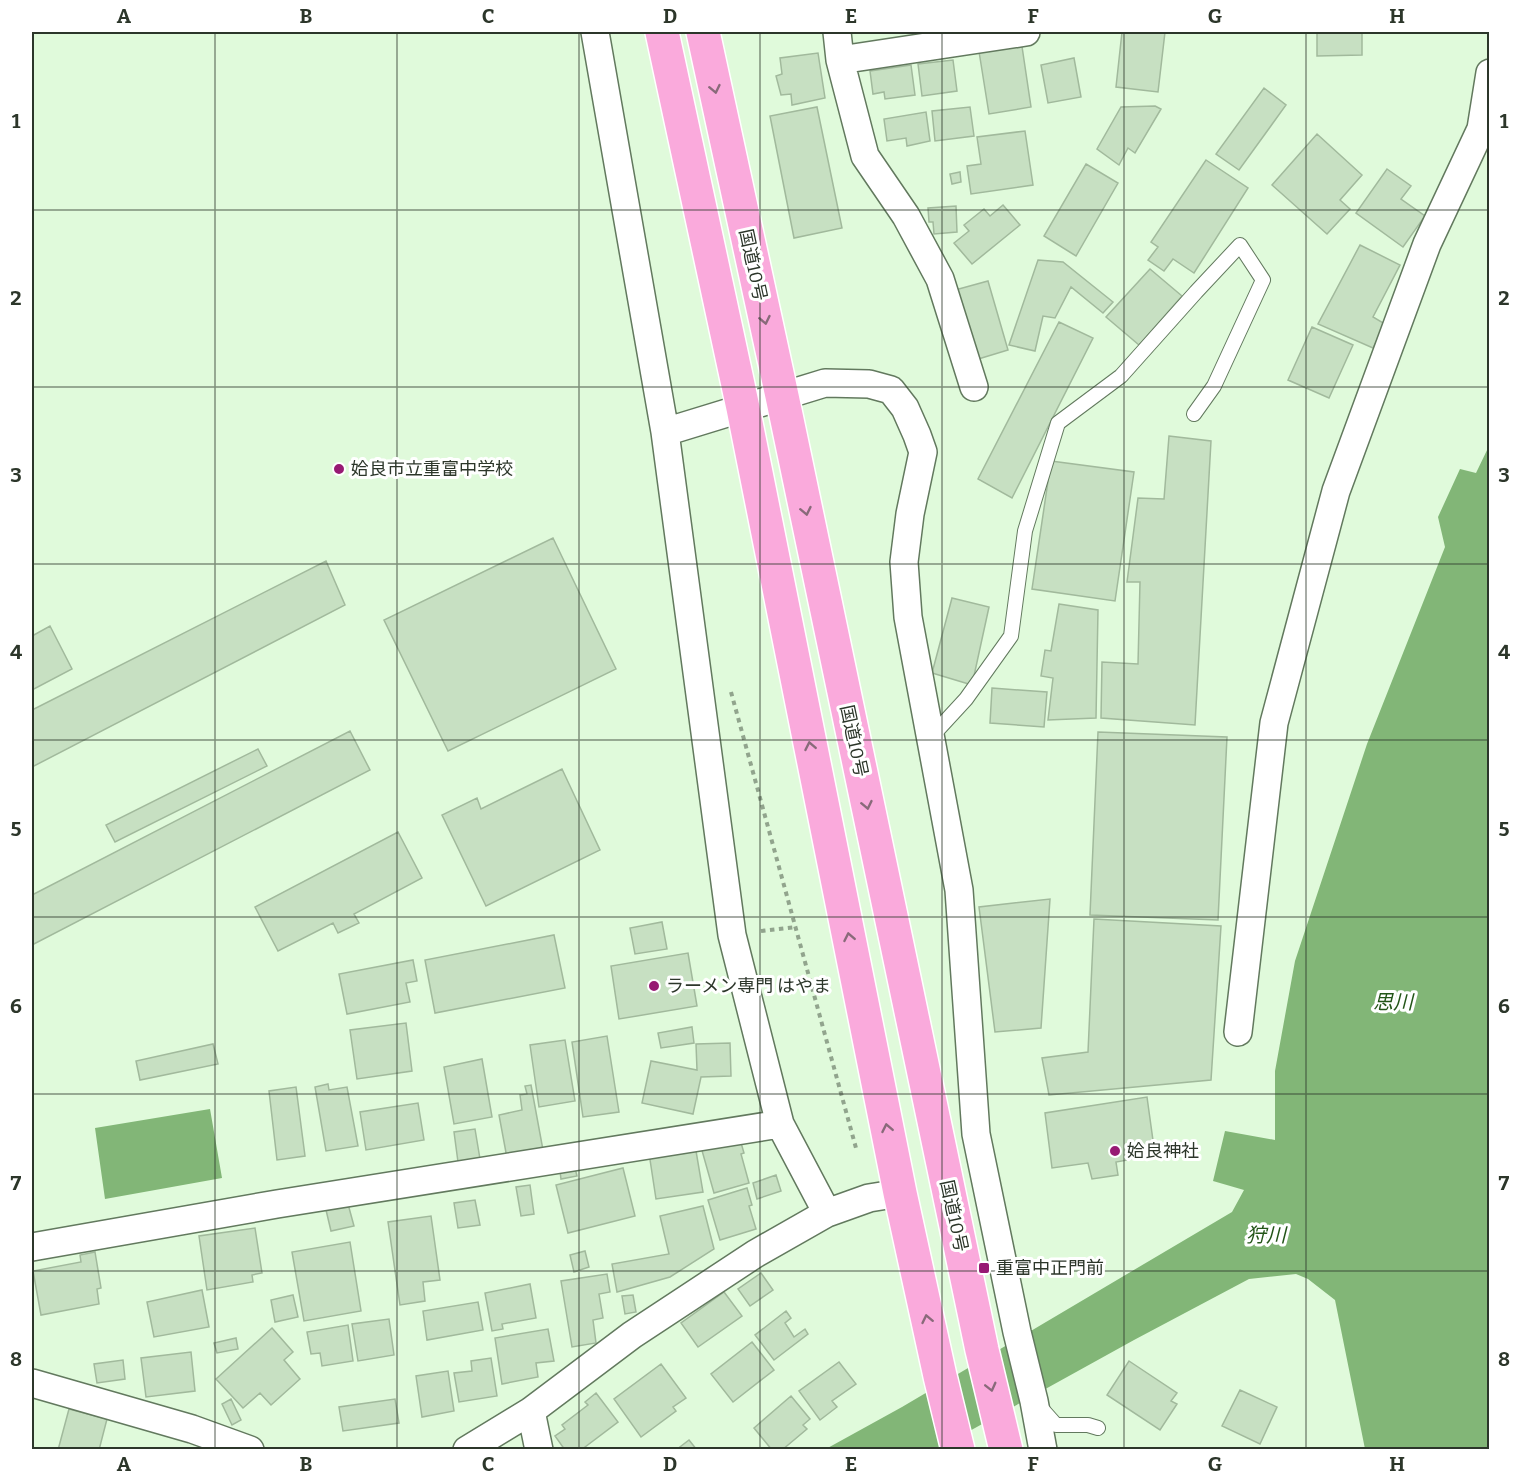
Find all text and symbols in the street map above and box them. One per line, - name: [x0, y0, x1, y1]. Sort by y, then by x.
- text: A: [117, 4, 132, 28]
- text: B: [300, 4, 313, 28]
- text: C: [482, 4, 494, 28]
- text: D: [663, 4, 677, 28]
- text: E: [845, 4, 857, 28]
- text: F: [1027, 4, 1039, 28]
- text: G: [1208, 4, 1222, 28]
- text: H: [1389, 4, 1405, 28]
- one-way arrow: [708, 83, 721, 93]
- text: 1: [12, 109, 21, 133]
- text: 1: [1500, 109, 1509, 133]
- street label: 国道10号: [735, 227, 771, 303]
- text: 2: [10, 286, 22, 310]
- text: 2: [1498, 286, 1510, 310]
- one-way arrow: [758, 315, 771, 325]
- place label: 姶良市立重富中学校: [351, 458, 513, 480]
- marker: 姶良市立重富中学校: [332, 462, 346, 476]
- text: 3: [10, 463, 22, 487]
- text: 3: [1498, 463, 1510, 487]
- one-way arrow: [799, 506, 812, 516]
- text: 4: [10, 640, 22, 664]
- text: 4: [1498, 640, 1510, 664]
- street label: 国道10号: [836, 703, 872, 779]
- one-way arrow: [804, 741, 817, 751]
- one-way arrow: [860, 799, 873, 809]
- text: 5: [11, 817, 22, 841]
- text: 5: [1499, 817, 1510, 841]
- one-way arrow: [843, 933, 856, 943]
- place label: ラーメン専門 はやま: [666, 975, 831, 997]
- marker: ラーメン専門 はやま: [647, 979, 661, 993]
- water label: 思川: [1373, 990, 1415, 1014]
- text: 6: [10, 994, 22, 1018]
- text: 6: [1498, 994, 1510, 1018]
- one-way arrow: [881, 1124, 894, 1134]
- place label: 姶良神社: [1127, 1140, 1199, 1162]
- marker: 姶良神社: [1108, 1144, 1122, 1158]
- text: 7: [11, 1171, 22, 1195]
- text: 7: [1499, 1171, 1510, 1195]
- street label: 国道10号: [936, 1178, 972, 1254]
- water label: 狩川: [1246, 1223, 1288, 1247]
- place label: 重富中正門前: [996, 1257, 1104, 1279]
- marker: 重富中正門前: [977, 1261, 991, 1275]
- one-way arrow: [922, 1314, 935, 1324]
- text: 8: [10, 1347, 22, 1371]
- text: 8: [1498, 1347, 1510, 1371]
- one-way arrow: [984, 1382, 997, 1392]
- text: A: [117, 1452, 132, 1476]
- text: B: [300, 1452, 313, 1476]
- text: C: [482, 1452, 494, 1476]
- text: D: [663, 1452, 677, 1476]
- text: E: [845, 1452, 857, 1476]
- text: F: [1027, 1452, 1039, 1476]
- text: G: [1208, 1452, 1222, 1476]
- text: H: [1389, 1452, 1405, 1476]

